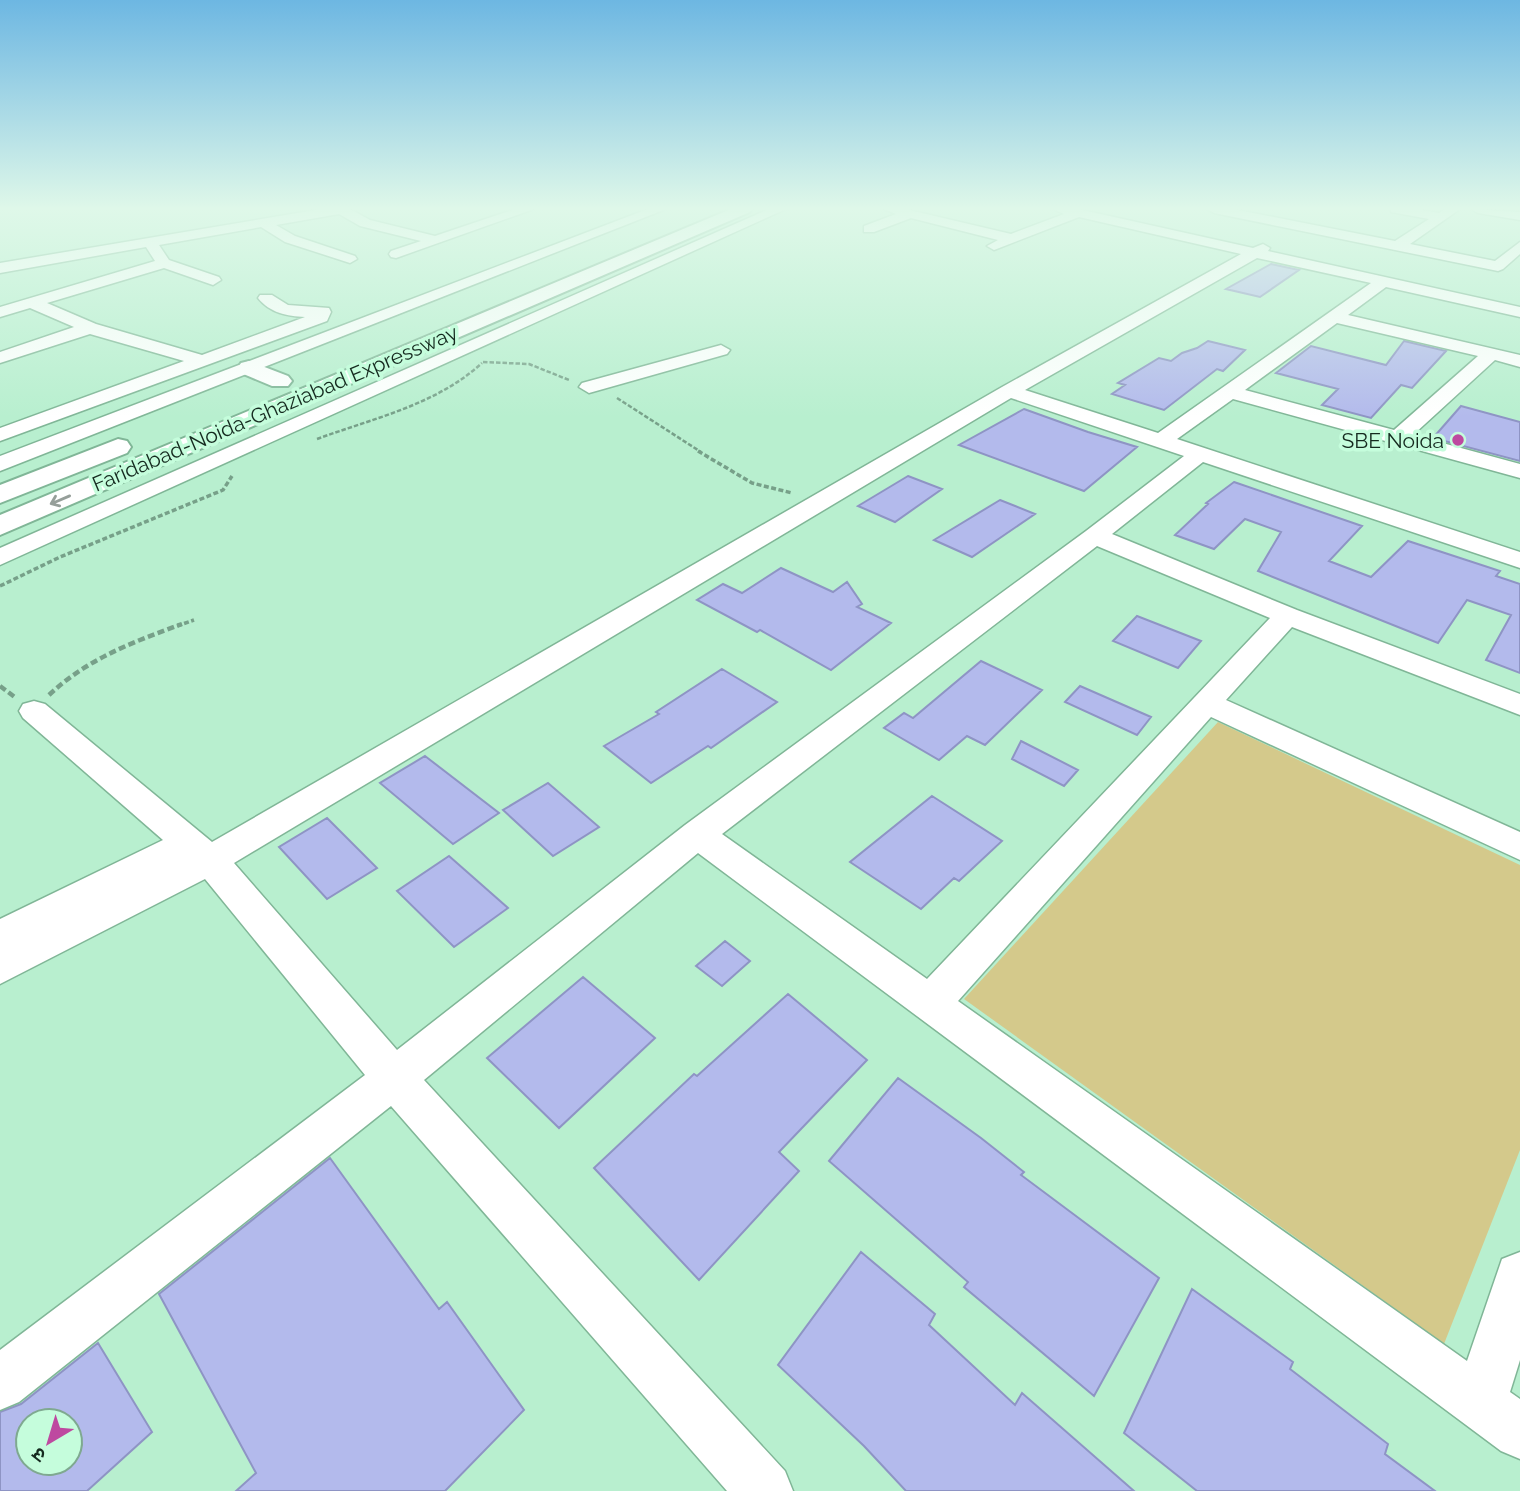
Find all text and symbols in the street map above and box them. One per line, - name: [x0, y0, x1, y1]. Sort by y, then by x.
- street label: Faridabad-Noida-Ghaziabad Expressway: [88, 319, 462, 497]
- place label: SBE Noida: [1342, 428, 1444, 453]
- marker: SBE Noida: [1450, 432, 1466, 448]
- one-way arrow: [50, 494, 71, 507]
- north arrow: [14, 1407, 84, 1477]
- text: उ: [27, 1443, 50, 1467]

